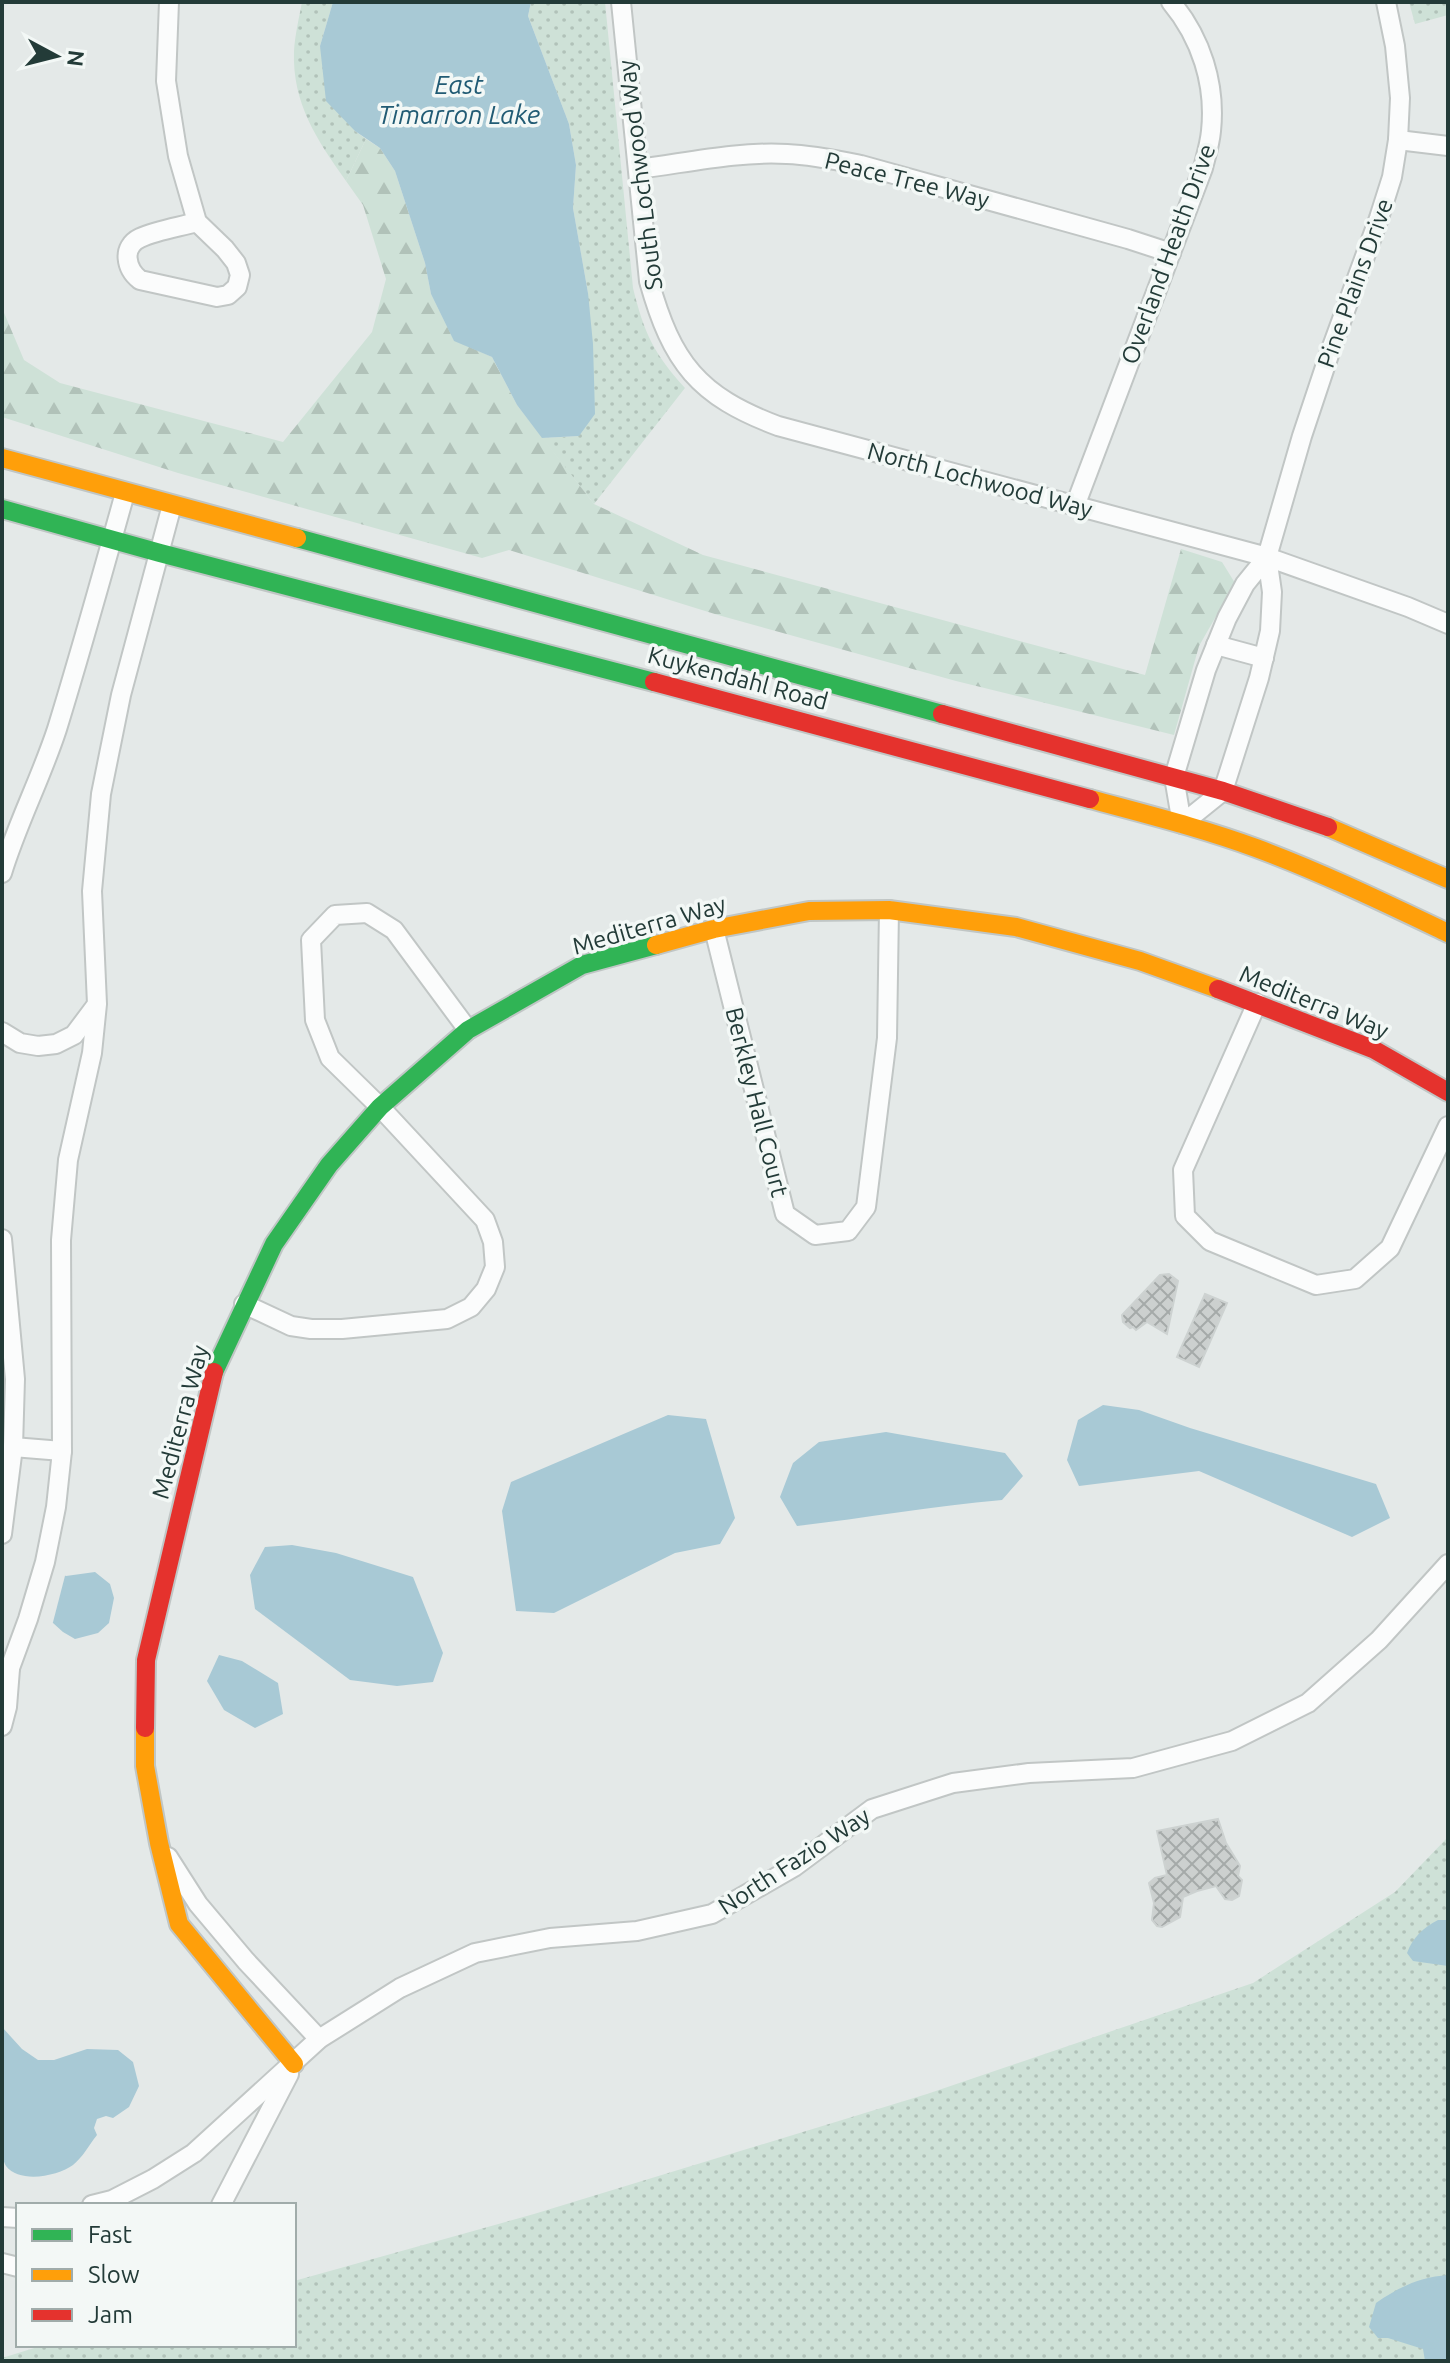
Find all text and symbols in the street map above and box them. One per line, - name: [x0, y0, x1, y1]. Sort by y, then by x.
- north arrow: [16, 16, 96, 96]
- text: N: [63, 49, 90, 68]
- street label: South Lochwood Way: [612, 58, 668, 292]
- water label: East Timarron Lake: [378, 70, 540, 129]
- street label: Overland Heath Drive: [1116, 140, 1220, 368]
- street label: Peace Tree Way: [822, 147, 992, 214]
- street label: Pine Plains Drive: [1312, 195, 1398, 371]
- street label: North Lochwood Way: [865, 437, 1096, 523]
- street label: Kuykendahl Road: [645, 641, 831, 715]
- street label: Mediterra Way: [569, 890, 729, 960]
- street label: Mediterra Way: [1236, 960, 1393, 1044]
- street label: Berkley Hall Court: [720, 1004, 794, 1200]
- street label: Mediterra Way: [146, 1342, 214, 1502]
- street label: North Fazio Way: [713, 1802, 875, 1920]
- legend: [16, 2203, 296, 2347]
- text: Fast: [88, 2221, 132, 2248]
- text: Slow: [88, 2261, 140, 2288]
- text: Jam: [88, 2301, 133, 2328]

